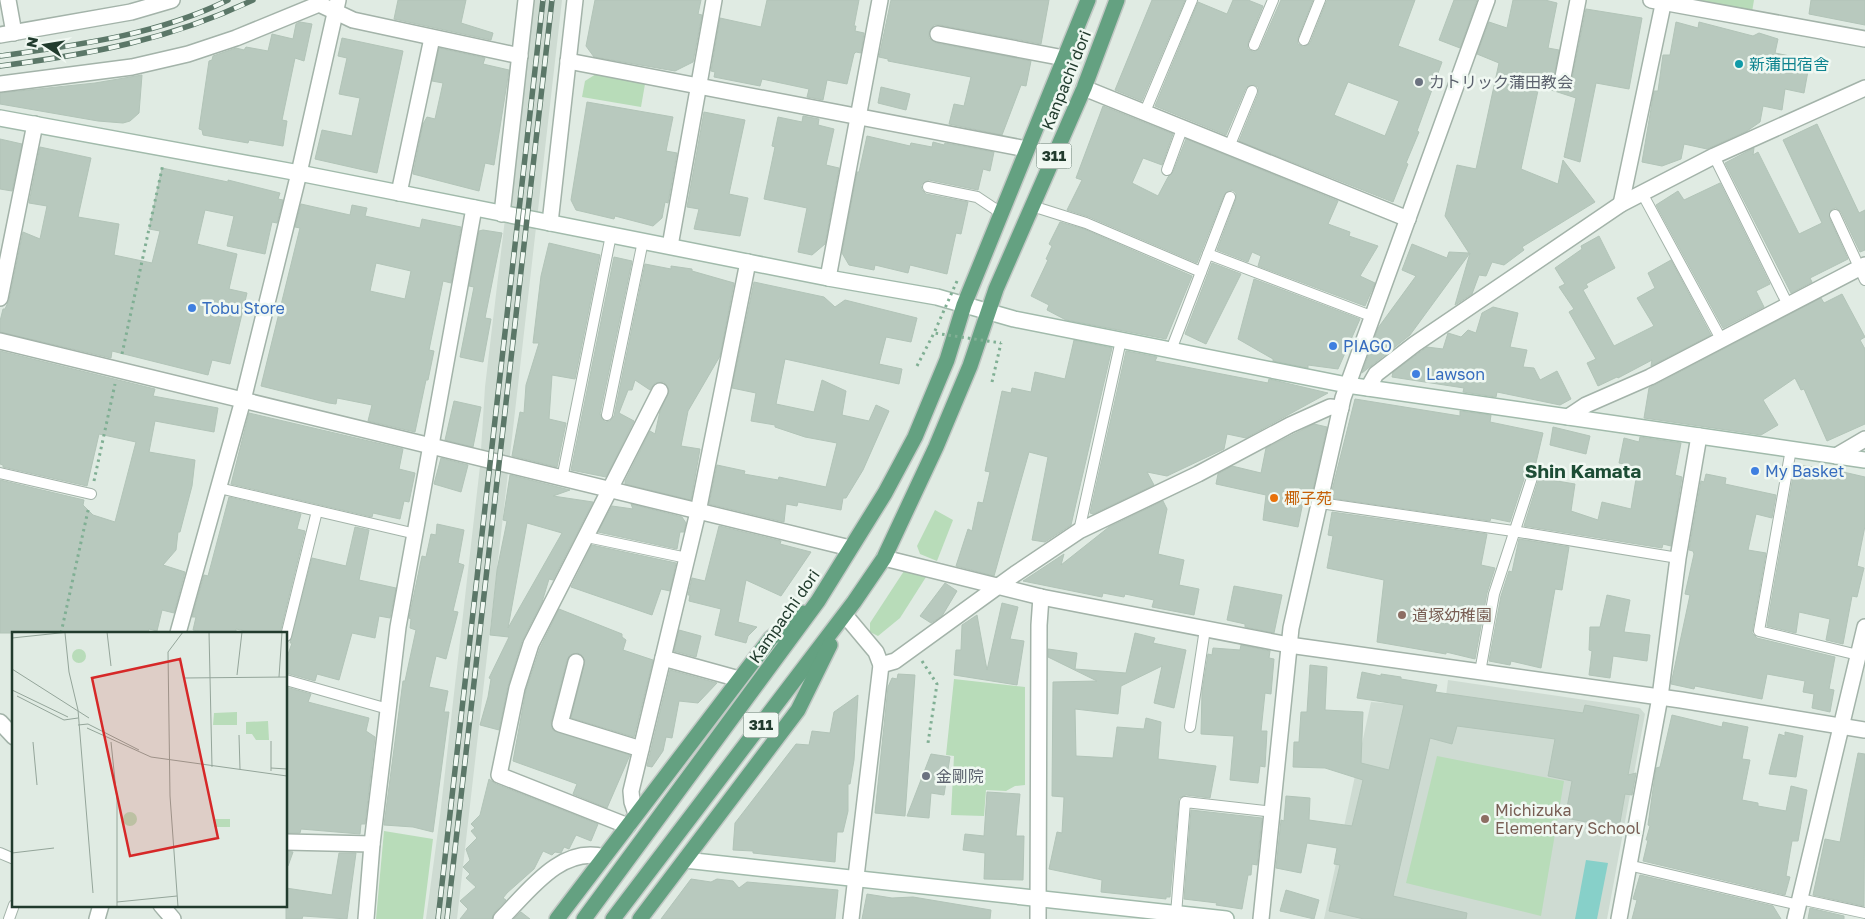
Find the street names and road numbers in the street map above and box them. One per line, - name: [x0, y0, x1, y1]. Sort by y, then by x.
- street label: Kanpachi dori: [1037, 27, 1095, 133]
- road number: 311: [1036, 144, 1072, 168]
- street label: Kampachi dori: [744, 565, 824, 667]
- road number: 311: [744, 712, 778, 738]

